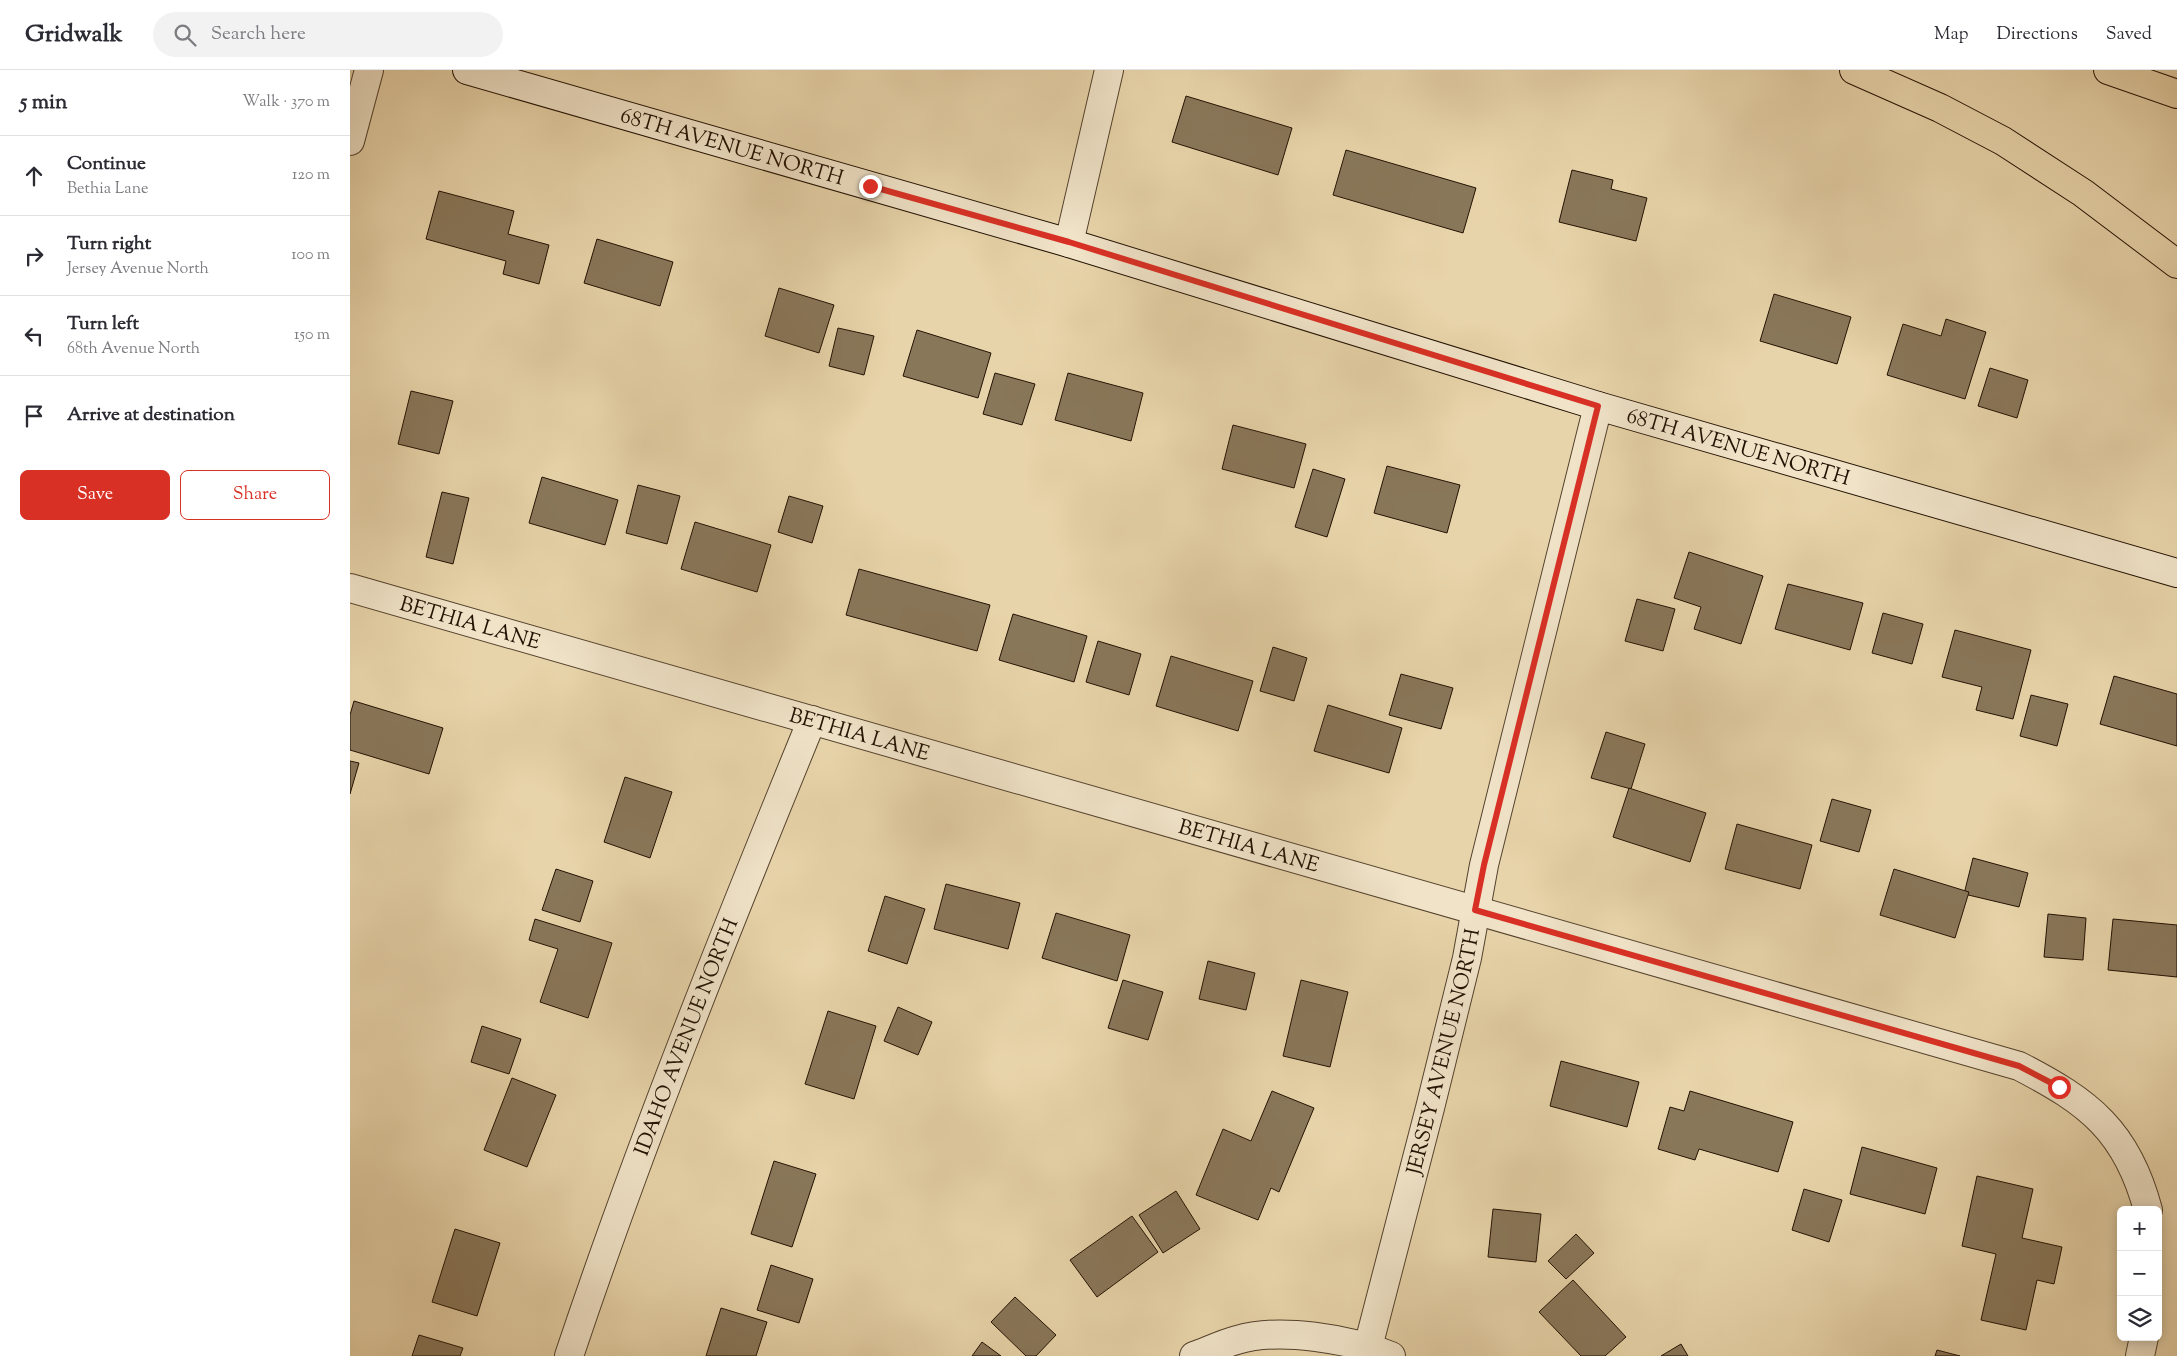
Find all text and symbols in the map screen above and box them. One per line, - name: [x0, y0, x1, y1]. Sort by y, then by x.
- search box: [153, 12, 503, 57]
- text: Gridwalk: [25, 18, 123, 52]
- icon: search: [171, 21, 199, 49]
- text: Search here: [211, 21, 306, 48]
- text: Map: [1934, 22, 1969, 48]
- text: Directions: [1997, 22, 2078, 48]
- text: Saved: [2106, 22, 2152, 48]
- text: 5 min: [20, 88, 67, 118]
- text: Walk · 370 m: [242, 91, 330, 114]
- street label: 68TH AVENUE NORTH: [617, 102, 847, 195]
- text: Continue: [67, 151, 146, 178]
- icon: ahead: [20, 162, 48, 190]
- text: 120 m: [292, 164, 330, 187]
- route end: [859, 175, 882, 198]
- text: Bethia Lane: [67, 178, 148, 201]
- text: Turn right: [67, 231, 151, 258]
- icon: right: [20, 242, 48, 270]
- text: 100 m: [291, 244, 330, 267]
- text: Jersey Avenue North: [67, 258, 209, 281]
- text: Turn left: [67, 311, 139, 338]
- icon: left: [20, 322, 48, 350]
- text: 150 m: [294, 324, 330, 347]
- text: 68th Avenue North: [67, 338, 200, 361]
- icon: arrive: [20, 402, 48, 430]
- text: Arrive at destination: [67, 402, 235, 429]
- street label: 68TH AVENUE NORTH: [1623, 402, 1853, 495]
- button: Save: [20, 470, 170, 520]
- button: Share: [180, 470, 330, 520]
- street label: BETHIA LANE: [396, 590, 544, 659]
- street label: BETHIA LANE: [785, 701, 933, 770]
- street label: BETHIA LANE: [1175, 813, 1322, 882]
- street label: IDAHO AVENUE NORTH: [628, 914, 747, 1161]
- street label: JERSEY AVENUE NORTH: [1400, 926, 1489, 1179]
- route start: [2048, 1076, 2071, 1099]
- map controls: [2117, 1206, 2162, 1341]
- button: +: [2117, 1206, 2162, 1251]
- button: −: [2117, 1251, 2162, 1296]
- button: layers: [2117, 1296, 2162, 1341]

